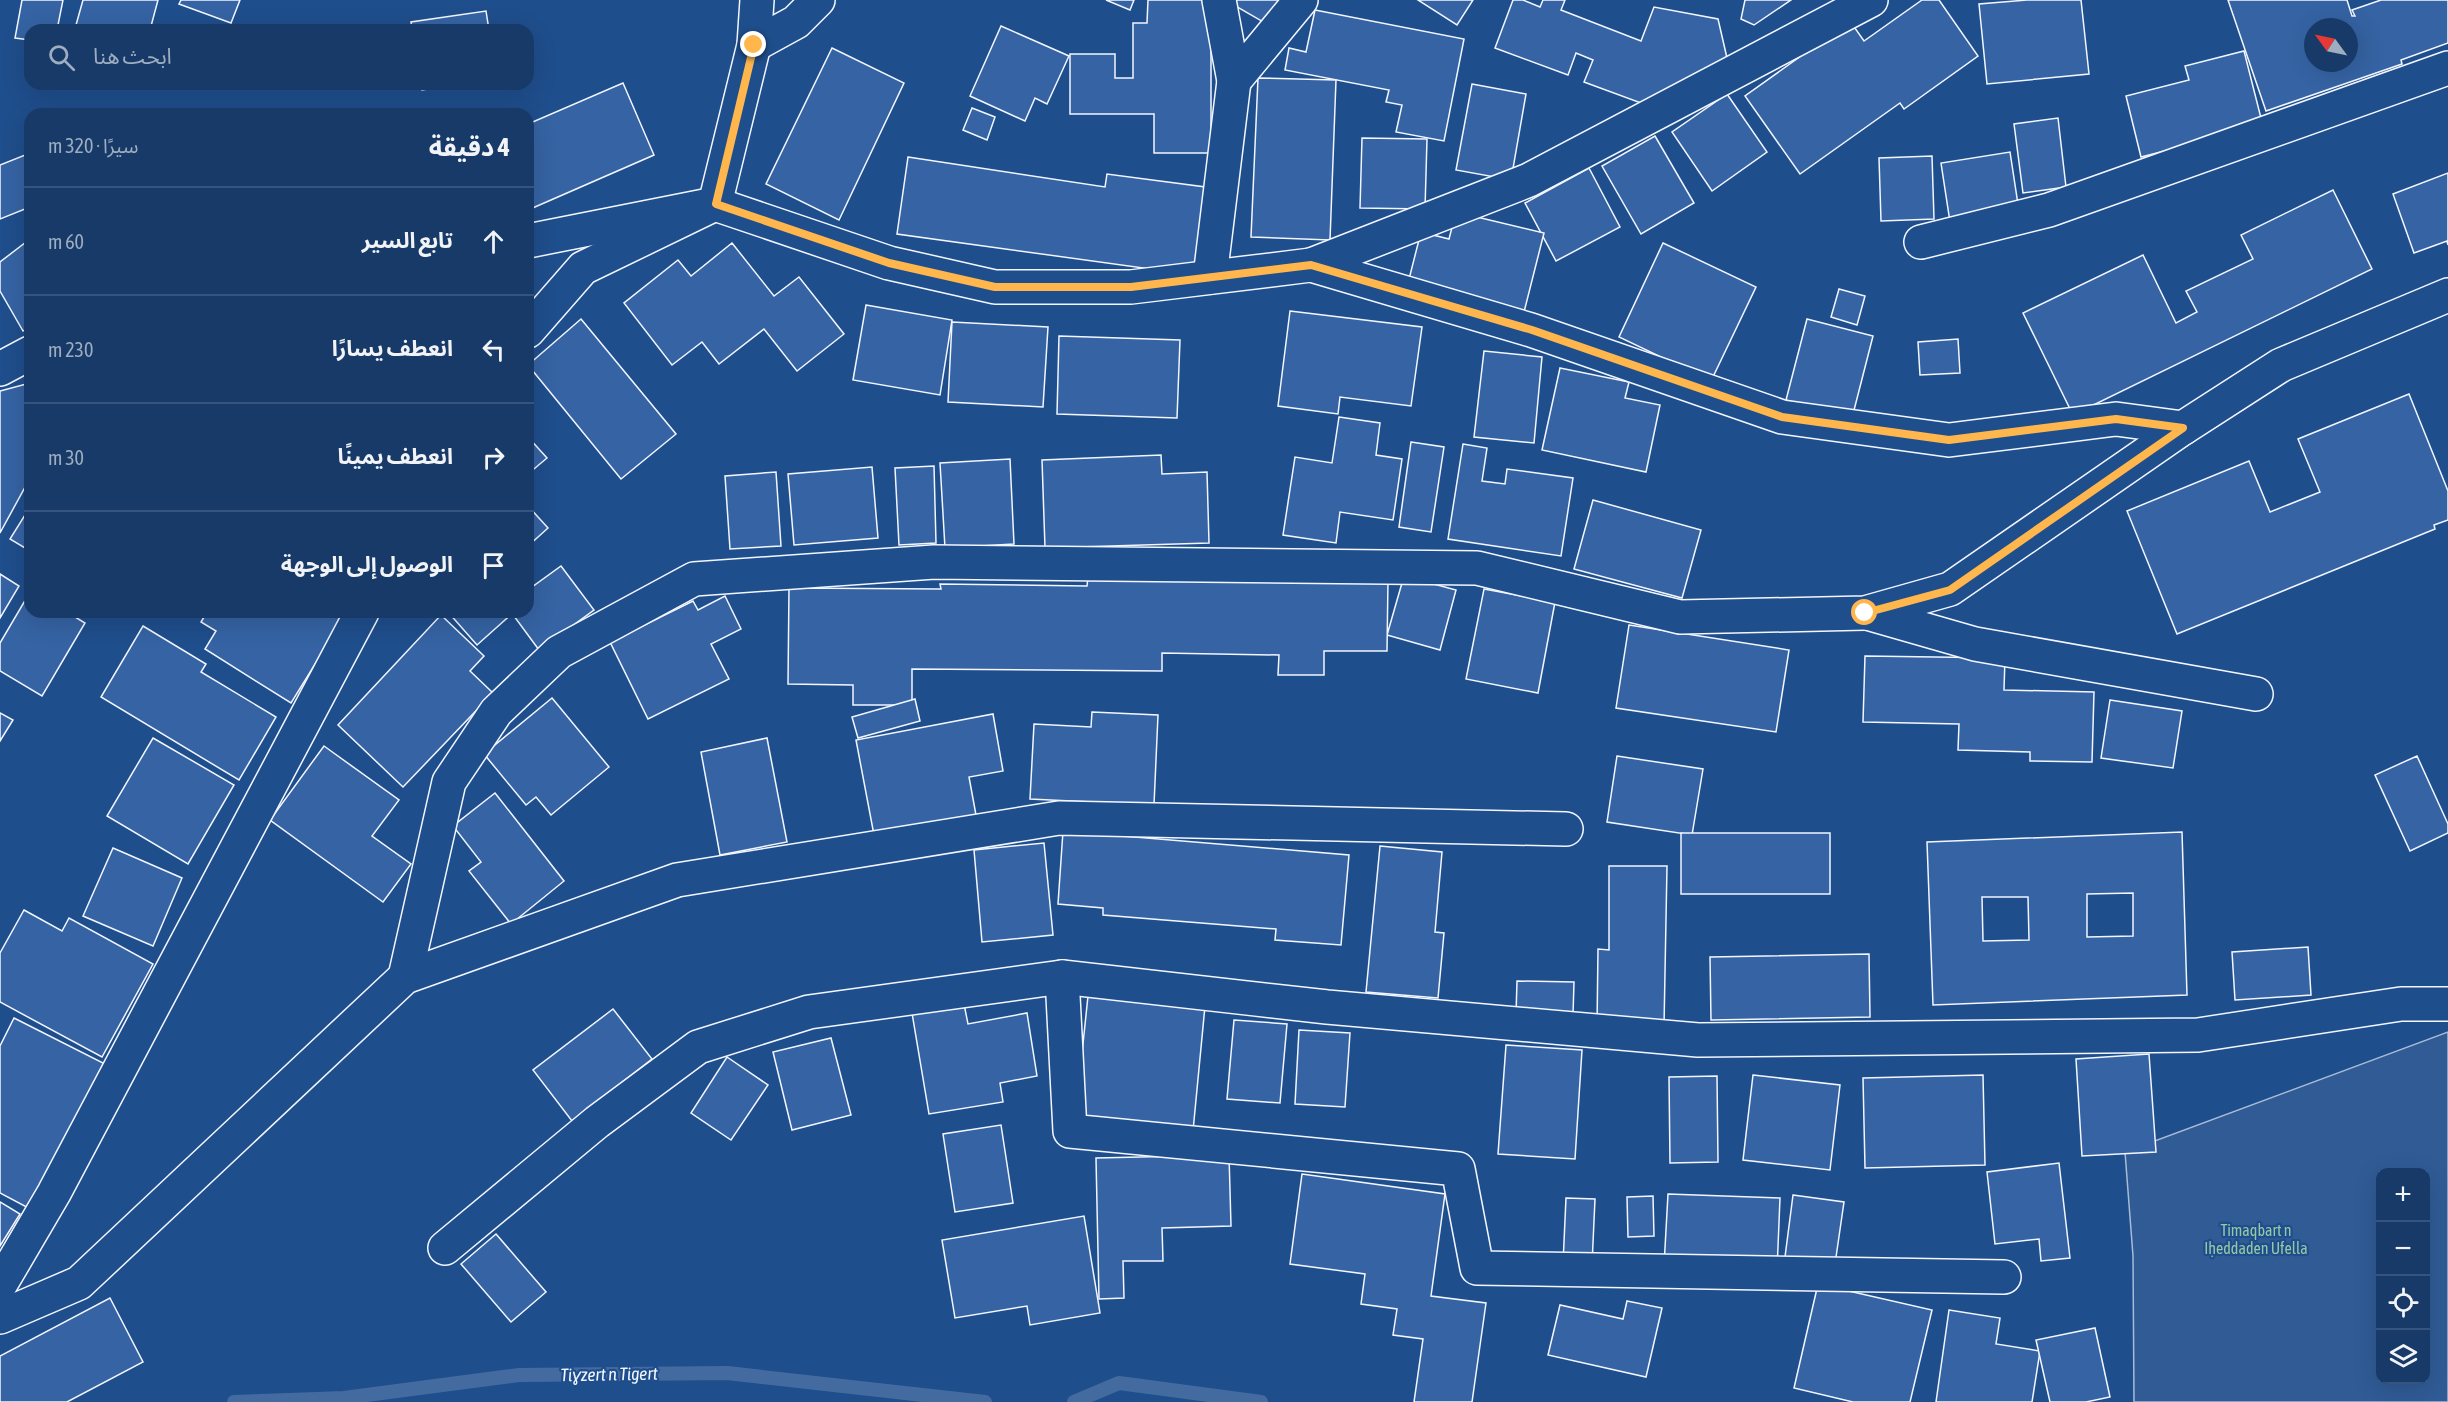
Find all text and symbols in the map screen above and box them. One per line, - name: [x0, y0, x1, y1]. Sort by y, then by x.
- north arrow: [2304, 18, 2358, 72]
- search box: [24, 24, 534, 90]
- route end: [740, 31, 766, 57]
- icon: search: [45, 41, 78, 74]
- text: ابحث هنا: [93, 43, 172, 69]
- text: 4 دقيقة: [429, 132, 510, 162]
- text: سيرًا · 320 m: [48, 134, 138, 157]
- icon: ahead: [477, 225, 510, 258]
- text: تابع السير: [362, 227, 453, 253]
- text: 60 m: [48, 230, 84, 253]
- icon: left: [477, 333, 510, 366]
- text: انعطف يسارًا: [332, 335, 453, 361]
- text: 230 m: [48, 338, 93, 361]
- icon: right: [477, 441, 510, 474]
- text: انعطف يمينًا: [337, 443, 453, 469]
- text: 30 m: [48, 446, 84, 469]
- icon: arrive: [477, 549, 510, 582]
- text: الوصول إلى الوجهة: [281, 551, 453, 577]
- route start: [1851, 599, 1877, 625]
- map controls: [2376, 1168, 2430, 1384]
- button: +: [2376, 1168, 2430, 1222]
- park label: Timaqbart n Iḥeddaden Ufella: [2204, 1221, 2308, 1257]
- button: −: [2376, 1222, 2430, 1276]
- button: locate: [2376, 1276, 2430, 1330]
- button: layers: [2376, 1330, 2430, 1384]
- water label: Tiɣzert n Tigert: [560, 1363, 659, 1385]

